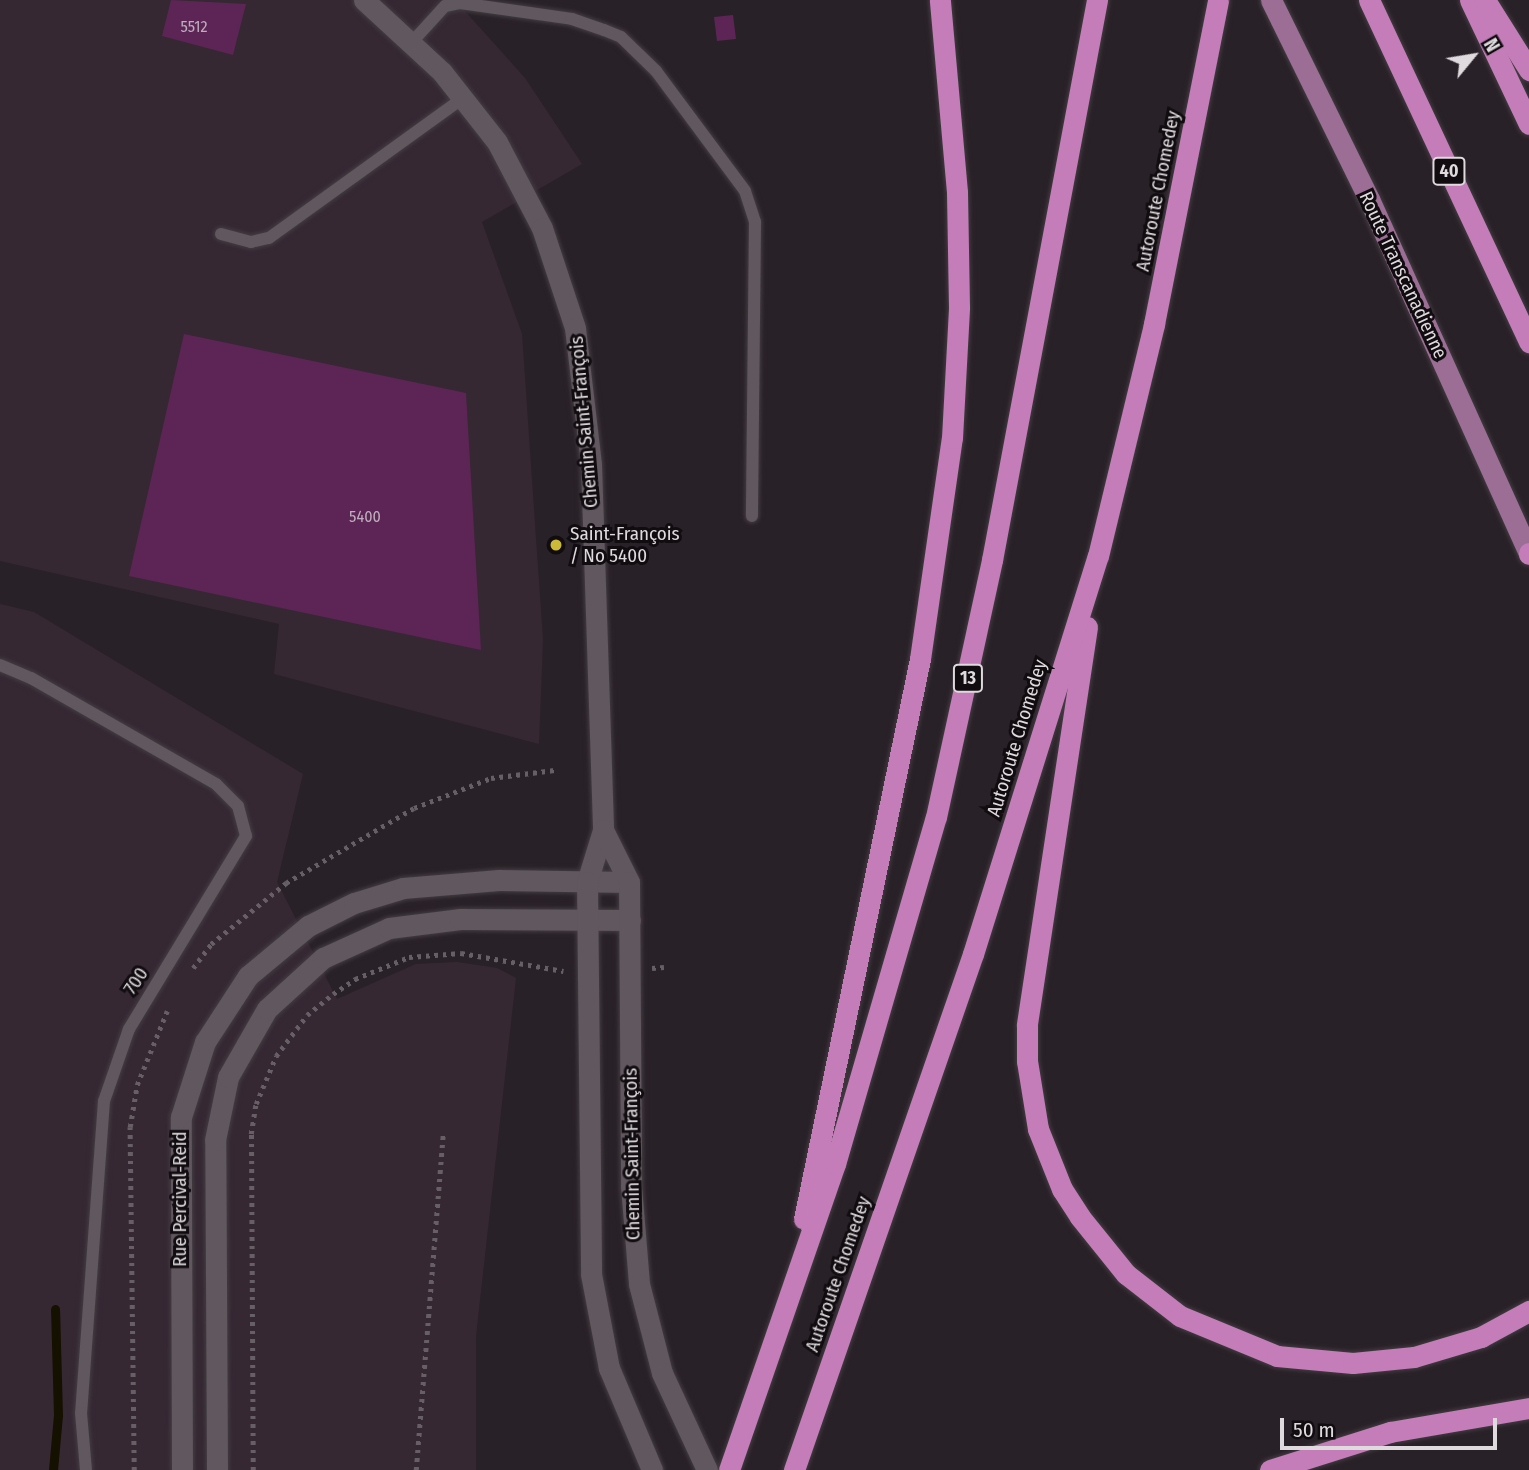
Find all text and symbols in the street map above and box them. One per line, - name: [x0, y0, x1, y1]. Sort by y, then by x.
- house number: 5512: [180, 17, 208, 37]
- north arrow: [1438, 21, 1508, 91]
- text: N: [1479, 35, 1504, 56]
- street label: Autoroute Chomedey: [1131, 109, 1185, 273]
- road number: 40: [1432, 156, 1466, 186]
- street label: Route Transcanadienne: [1354, 188, 1452, 362]
- street label: Chemin Saint-François: [565, 335, 603, 509]
- house number: 5400: [349, 507, 381, 527]
- place label: Saint-François / No 5400: [570, 523, 680, 567]
- marker: Saint-François / No 5400: [548, 537, 564, 553]
- street label: Autoroute Chomedey: [982, 657, 1052, 819]
- road number: 13: [952, 664, 984, 692]
- street label: 700: [119, 963, 153, 999]
- street label: Chemin Saint-François: [619, 1068, 645, 1240]
- street label: Rue Percival-Reid: [169, 1131, 191, 1267]
- street label: Autoroute Chomedey: [801, 1193, 875, 1355]
- scale bar: [1284, 1404, 1501, 1448]
- text: 50 m: [1293, 1417, 1335, 1443]

